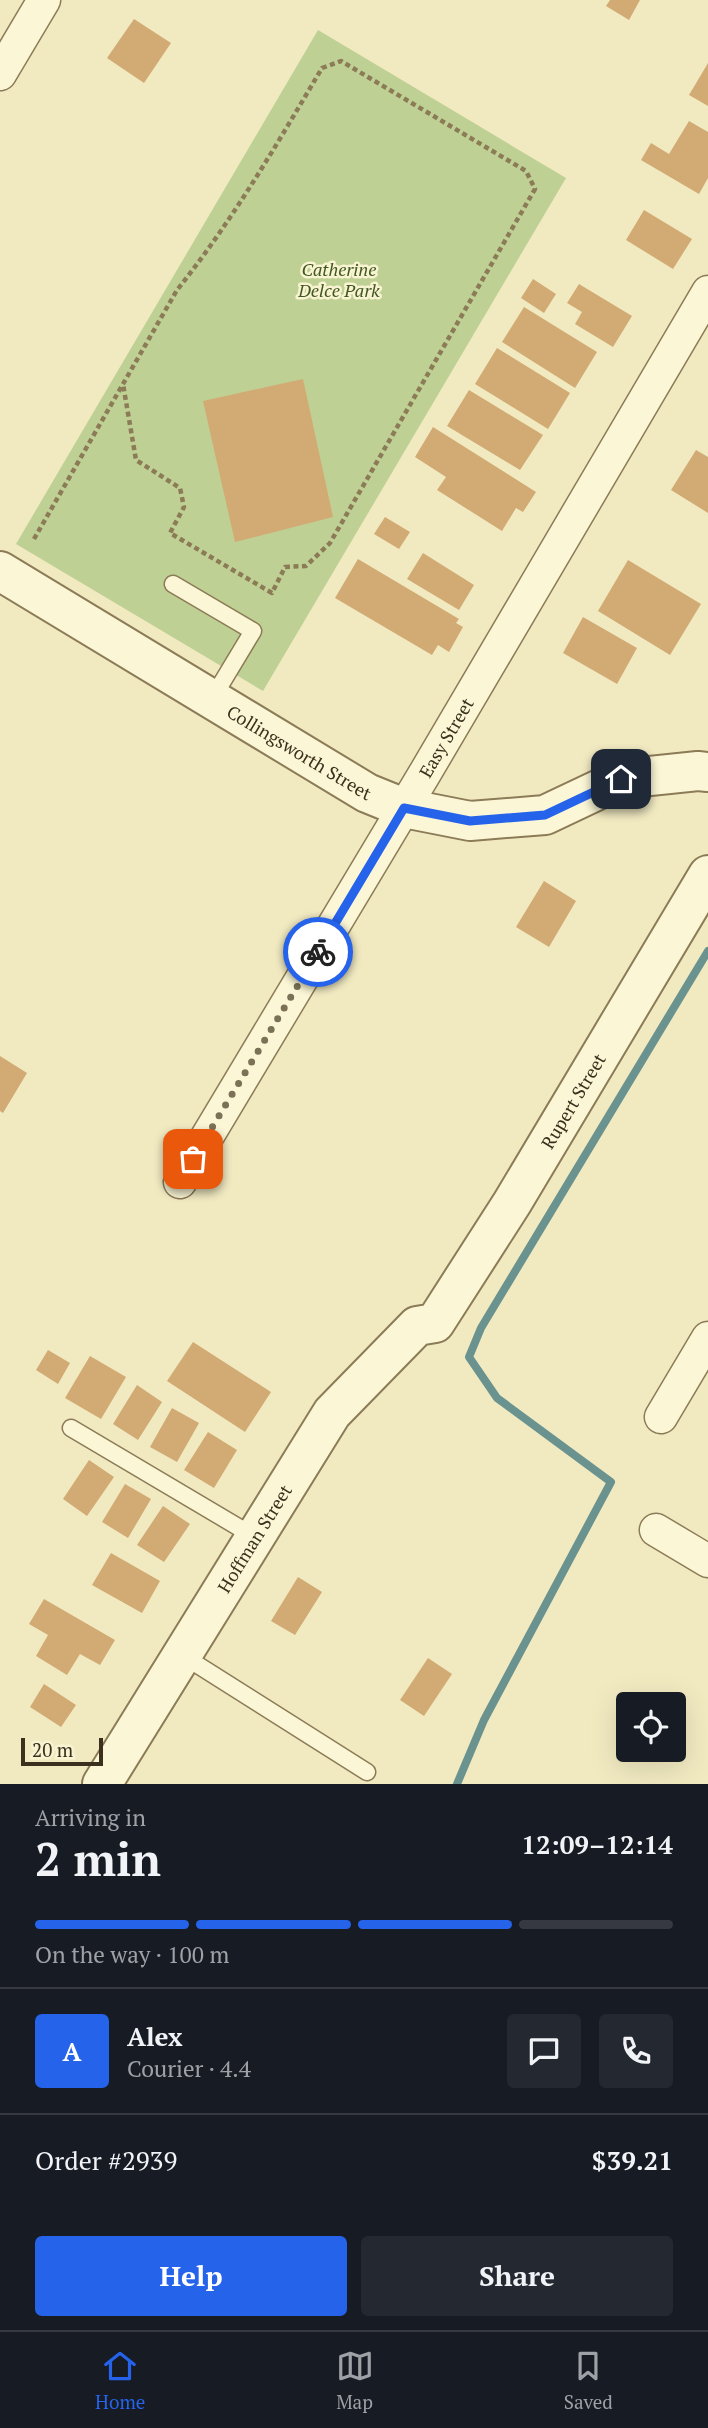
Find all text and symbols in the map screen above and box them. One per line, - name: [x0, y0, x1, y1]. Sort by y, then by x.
- park label: Catherine Delce Park: [297, 257, 380, 302]
- street label: Easy Street: [413, 693, 479, 782]
- street label: Collingsworth Street: [223, 699, 375, 806]
- pin: [591, 749, 651, 809]
- icon: home: [602, 760, 640, 798]
- courier: [283, 917, 353, 987]
- icon: bike: [299, 933, 337, 971]
- street label: Rupert Street: [535, 1048, 611, 1153]
- pin: [163, 1129, 223, 1189]
- icon: bag: [174, 1140, 212, 1178]
- street label: Hoffman Street: [212, 1479, 297, 1597]
- map controls: [616, 1692, 686, 1762]
- button: locate: [616, 1692, 686, 1762]
- scale bar: [21, 1735, 103, 1767]
- text: 20 m: [32, 1737, 73, 1762]
- text: Arriving in: [35, 1802, 146, 1833]
- text: 12:09–12:14: [521, 1827, 673, 1861]
- text: 2 min: [35, 1828, 161, 1889]
- text: On the way · 100 m: [35, 1939, 229, 1970]
- button: chat: [507, 2014, 581, 2088]
- button: phone: [599, 2014, 673, 2088]
- text: Alex: [127, 2019, 183, 2053]
- text: A: [63, 2034, 81, 2068]
- text: Courier · 4.4: [127, 2053, 251, 2084]
- text: Order #2939: [35, 2143, 177, 2177]
- text: $39.21: [592, 2143, 673, 2177]
- button: Help: [35, 2236, 347, 2316]
- button: Share: [361, 2236, 673, 2316]
- tab: Home: [95, 2347, 145, 2414]
- tab: Map: [336, 2347, 374, 2414]
- tab: Saved: [564, 2347, 613, 2414]

